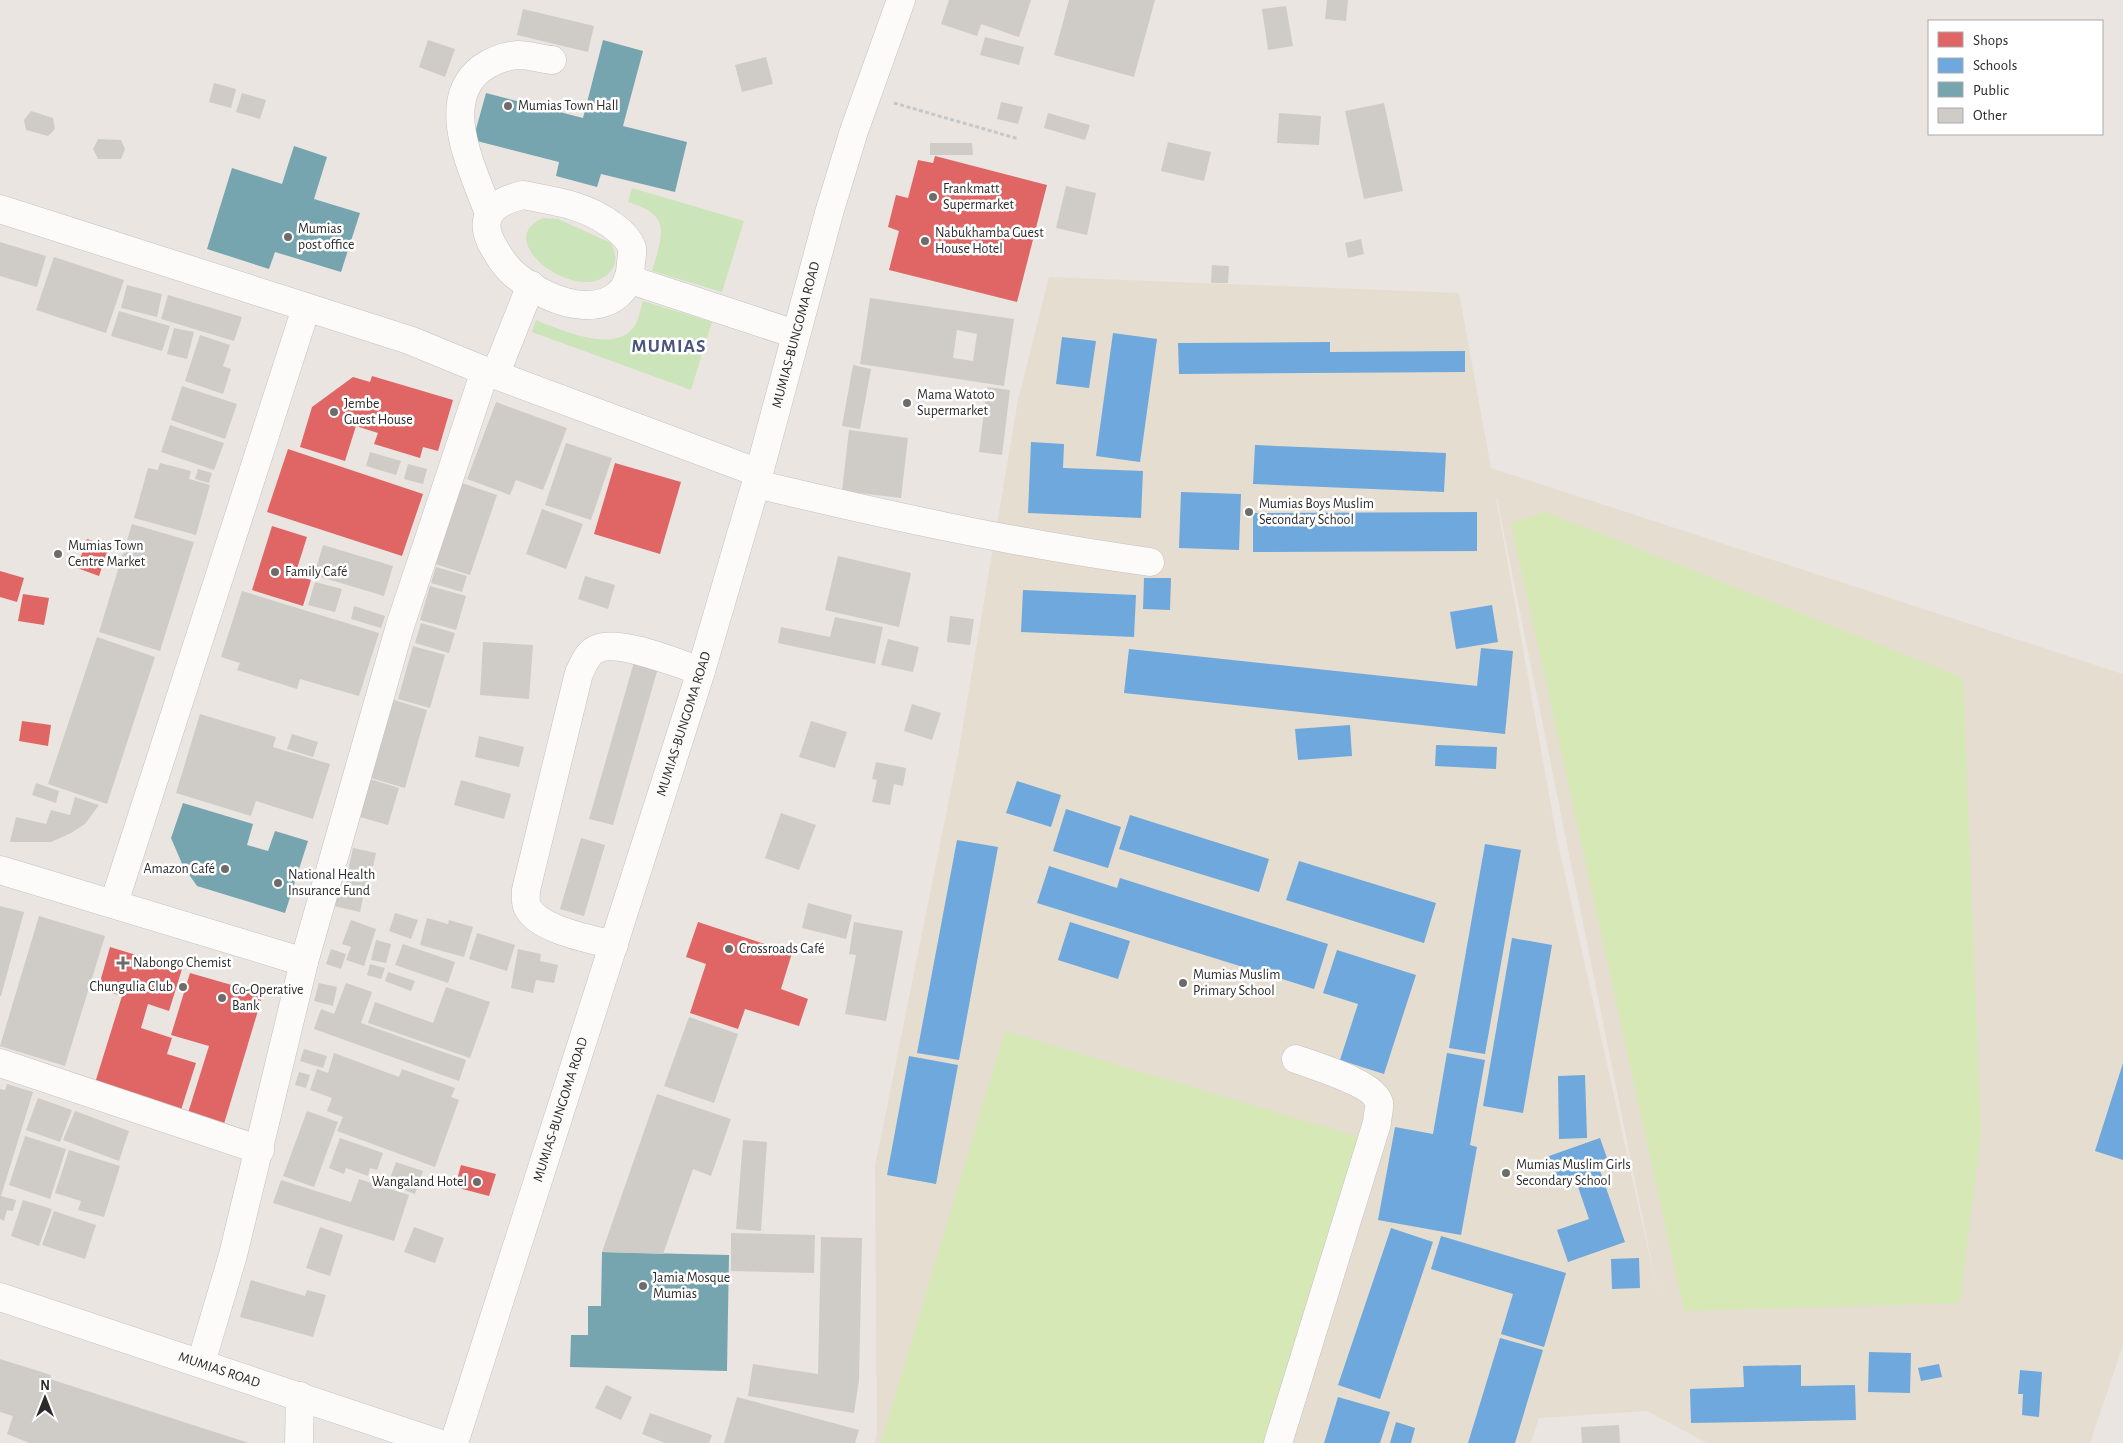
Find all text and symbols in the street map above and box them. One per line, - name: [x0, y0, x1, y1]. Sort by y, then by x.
- legend: [1928, 20, 2103, 135]
- text: Shops: [1973, 33, 2008, 48]
- text: Schools: [1973, 58, 2017, 73]
- text: Public: [1973, 83, 2009, 98]
- place label: Mumias Town Hall: [518, 99, 619, 113]
- marker: Mumias Town Hall: [502, 100, 514, 112]
- text: Other: [1973, 108, 2007, 123]
- place label: Frankmatt Supermarket: [943, 182, 1015, 212]
- marker: Frankmatt Supermarket: [927, 191, 939, 203]
- place label: Mumias post office: [298, 222, 354, 252]
- place label: Nabukhamba Guest House Hotel: [935, 226, 1044, 256]
- marker: Mumias post office: [282, 231, 294, 243]
- marker: Nabukhamba Guest House Hotel: [919, 235, 931, 247]
- street label: MUMIAS-BUNGOMA ROAD: [770, 260, 823, 410]
- district label: MUMIAS: [632, 337, 706, 356]
- place label: Mama Watoto Supermarket: [917, 388, 995, 418]
- place label: Jembe Guest House: [344, 397, 413, 427]
- marker: Mama Watoto Supermarket: [901, 397, 913, 409]
- marker: Jembe Guest House: [328, 406, 340, 418]
- place label: Mumias Boys Muslim Secondary School: [1259, 497, 1374, 527]
- marker: Mumias Boys Muslim Secondary School: [1243, 506, 1255, 518]
- place label: Mumias Town Centre Market: [68, 539, 146, 569]
- marker: Mumias Town Centre Market: [52, 548, 64, 560]
- place label: Family Café: [285, 565, 347, 579]
- marker: Family Café: [269, 566, 281, 578]
- street label: MUMIAS-BUNGOMA ROAD: [654, 650, 713, 798]
- place label: Amazon Café: [143, 862, 215, 876]
- marker: Amazon Café: [219, 863, 231, 875]
- place label: National Health Insurance Fund: [288, 868, 375, 898]
- marker: National Health Insurance Fund: [272, 877, 284, 889]
- place label: Crossroads Café: [739, 942, 824, 956]
- marker: Crossroads Café: [723, 943, 735, 955]
- place label: Nabongo Chemist: [133, 956, 232, 970]
- marker: Nabongo Chemist: [117, 957, 129, 969]
- place label: Mumias Muslim Primary School: [1193, 968, 1280, 998]
- marker: Mumias Muslim Primary School: [1177, 977, 1189, 989]
- place label: Chungulia Club: [90, 980, 173, 994]
- marker: Chungulia Club: [177, 981, 189, 993]
- place label: Co-Operative Bank: [232, 983, 304, 1013]
- marker: Co-Operative Bank: [216, 992, 228, 1004]
- street label: MUMIAS-BUNGOMA ROAD: [531, 1036, 590, 1184]
- place label: Mumias Muslim Girls Secondary School: [1516, 1158, 1631, 1188]
- marker: Mumias Muslim Girls Secondary School: [1500, 1167, 1512, 1179]
- place label: Wangaland Hotel: [372, 1175, 467, 1189]
- marker: Wangaland Hotel: [471, 1176, 483, 1188]
- place label: Jamia Mosque Mumias: [653, 1271, 730, 1301]
- marker: Jamia Mosque Mumias: [637, 1280, 649, 1292]
- street label: MUMIAS ROAD: [177, 1350, 262, 1390]
- north arrow: [20, 1373, 70, 1423]
- text: N: [40, 1379, 50, 1393]

